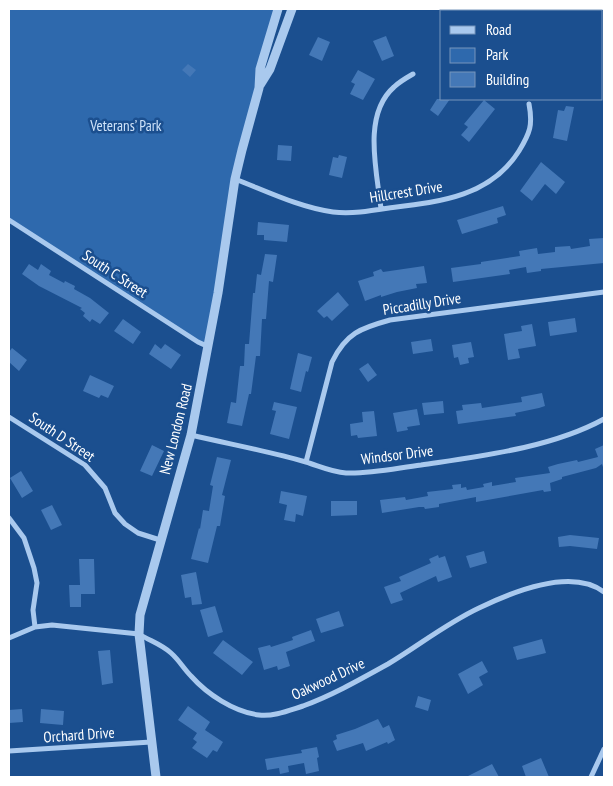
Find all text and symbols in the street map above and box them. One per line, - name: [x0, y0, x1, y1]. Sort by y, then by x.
- legend: [440, 10, 603, 100]
- text: Road: [486, 20, 512, 39]
- text: Park: [486, 45, 508, 64]
- text: Building: [486, 70, 529, 89]
- park label: Veterans’ Park: [89, 116, 162, 135]
- street label: Hillcrest Drive: [368, 176, 444, 207]
- street label: South C Street: [79, 245, 151, 302]
- street label: Piccadilly Drive: [382, 288, 462, 319]
- street label: New London Road: [155, 382, 196, 476]
- street label: South D Street: [26, 408, 99, 466]
- street label: Windsor Drive: [360, 441, 434, 468]
- street label: Oakwood Drive: [288, 653, 367, 704]
- street label: Orchard Drive: [43, 723, 115, 746]

